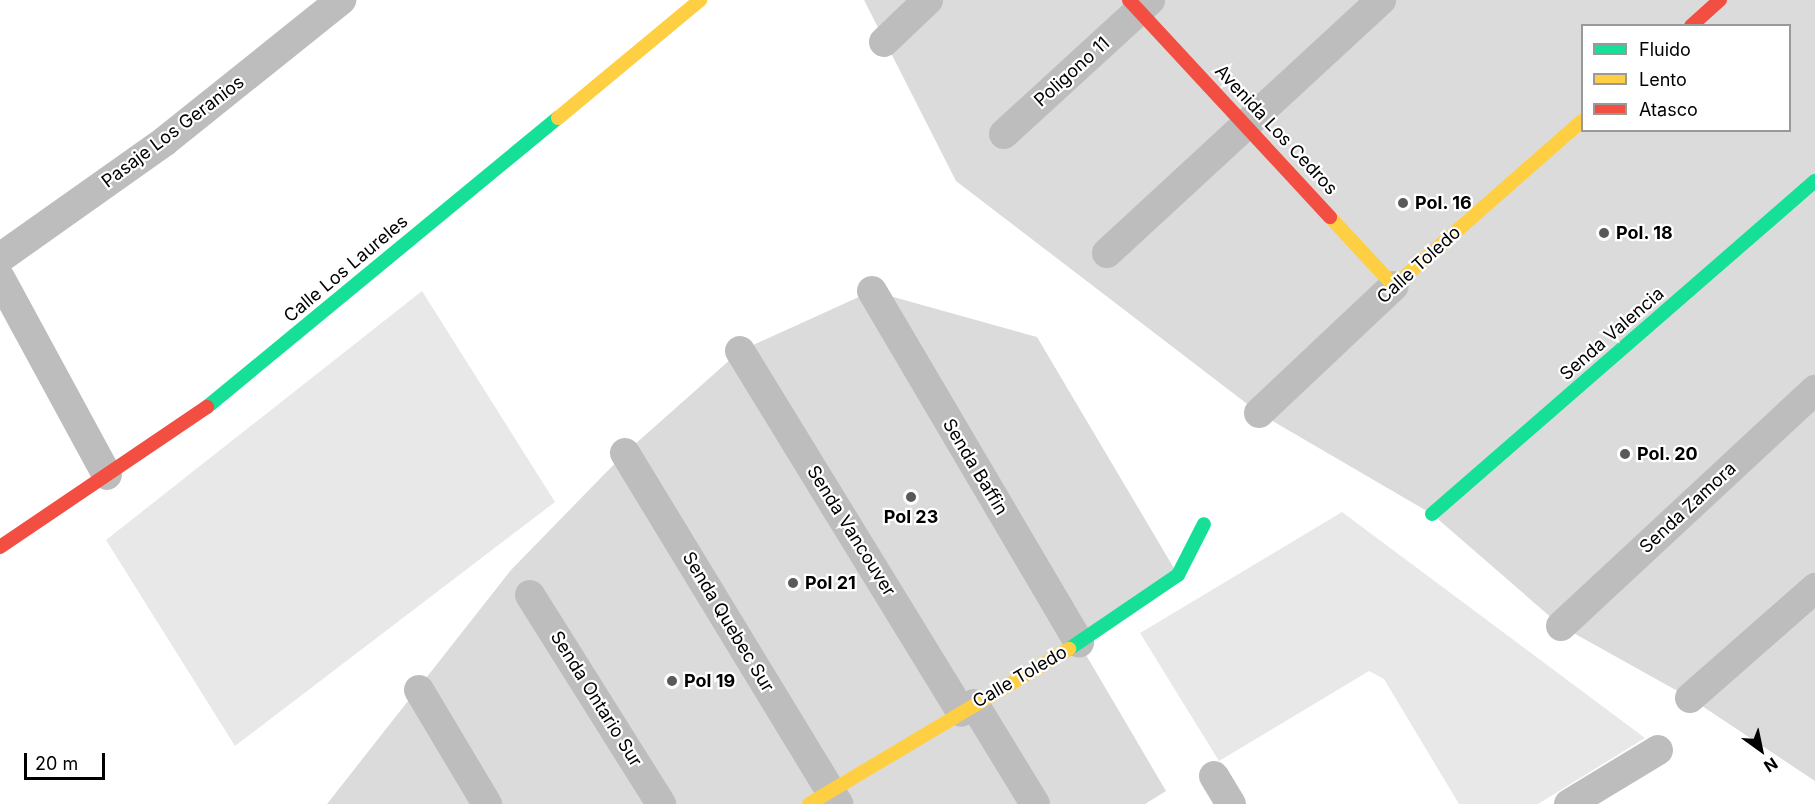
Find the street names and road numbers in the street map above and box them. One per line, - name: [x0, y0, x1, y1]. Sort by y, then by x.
- street label: Poligono 11: [1030, 33, 1114, 111]
- street label: Avenida Los Cedros: [1210, 61, 1342, 199]
- street label: Pasaje Los Geranios: [98, 71, 248, 193]
- street label: Calle Los Laureles: [280, 211, 412, 327]
- street label: Calle Toledo: [1373, 222, 1465, 308]
- street label: Senda Valencia: [1556, 283, 1668, 385]
- street label: Senda Baffin: [938, 415, 1012, 519]
- street label: Senda Zamora: [1635, 458, 1741, 558]
- street label: Senda Vancouver: [802, 462, 900, 600]
- street label: Senda Quebec Sur: [678, 548, 778, 696]
- street label: Senda Ontario Sur: [546, 627, 646, 771]
- street label: Calle Toledo: [969, 641, 1071, 713]

